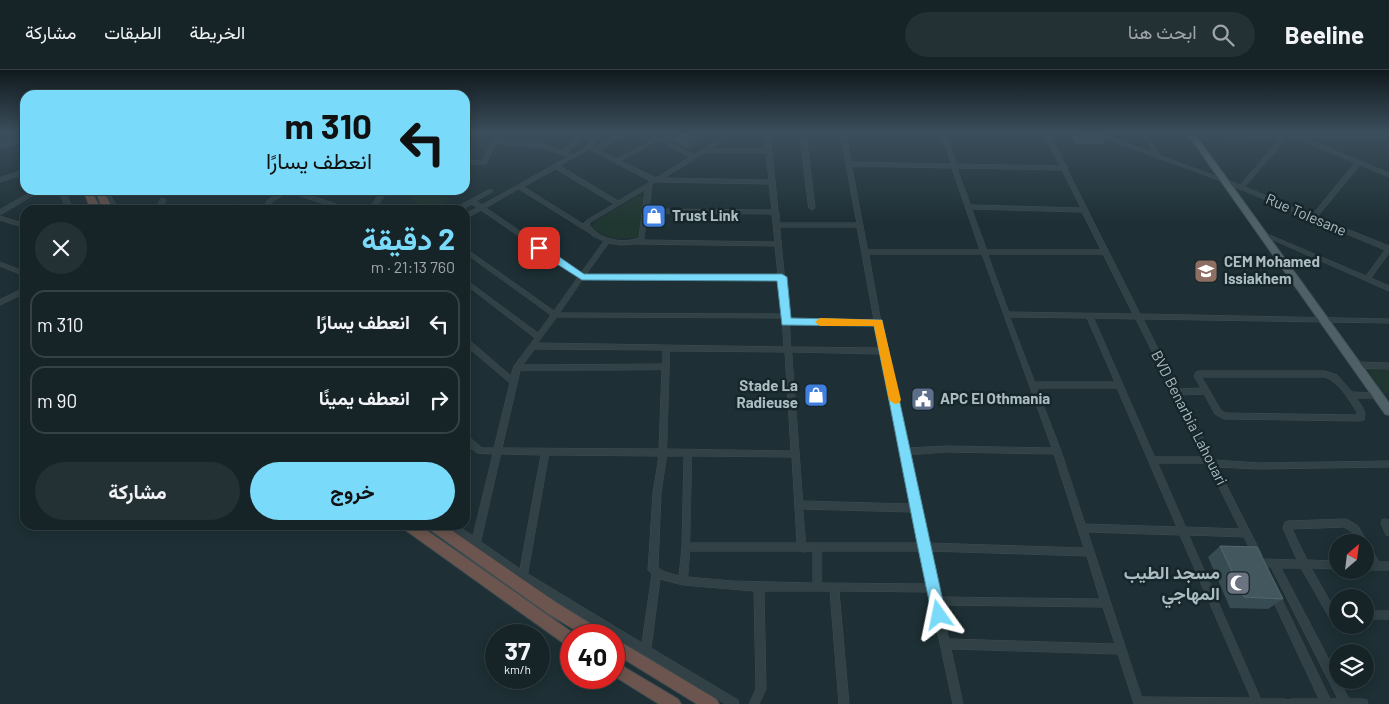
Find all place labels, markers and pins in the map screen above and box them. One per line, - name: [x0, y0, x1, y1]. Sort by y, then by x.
- shop icon: Trust Link: [641, 203, 667, 229]
- place label: Trust Link: [672, 206, 739, 224]
- pin: [518, 227, 560, 269]
- place label: CEM Mohamed Issiakhem: [1224, 252, 1320, 287]
- school or university icon: CEM Mohamed Issiakhem: [1193, 258, 1219, 284]
- place label: Stade La Radieuse: [736, 376, 798, 411]
- shop icon: Stade La Radieuse: [803, 382, 829, 408]
- public building icon: APC El Othmania: [910, 386, 936, 412]
- place label: APC El Othmania: [940, 389, 1050, 407]
- place label: مسجد الطيب المهاجي: [1124, 561, 1220, 609]
- mosque icon: مسجد الطيب المهاجي: [1225, 570, 1251, 596]

